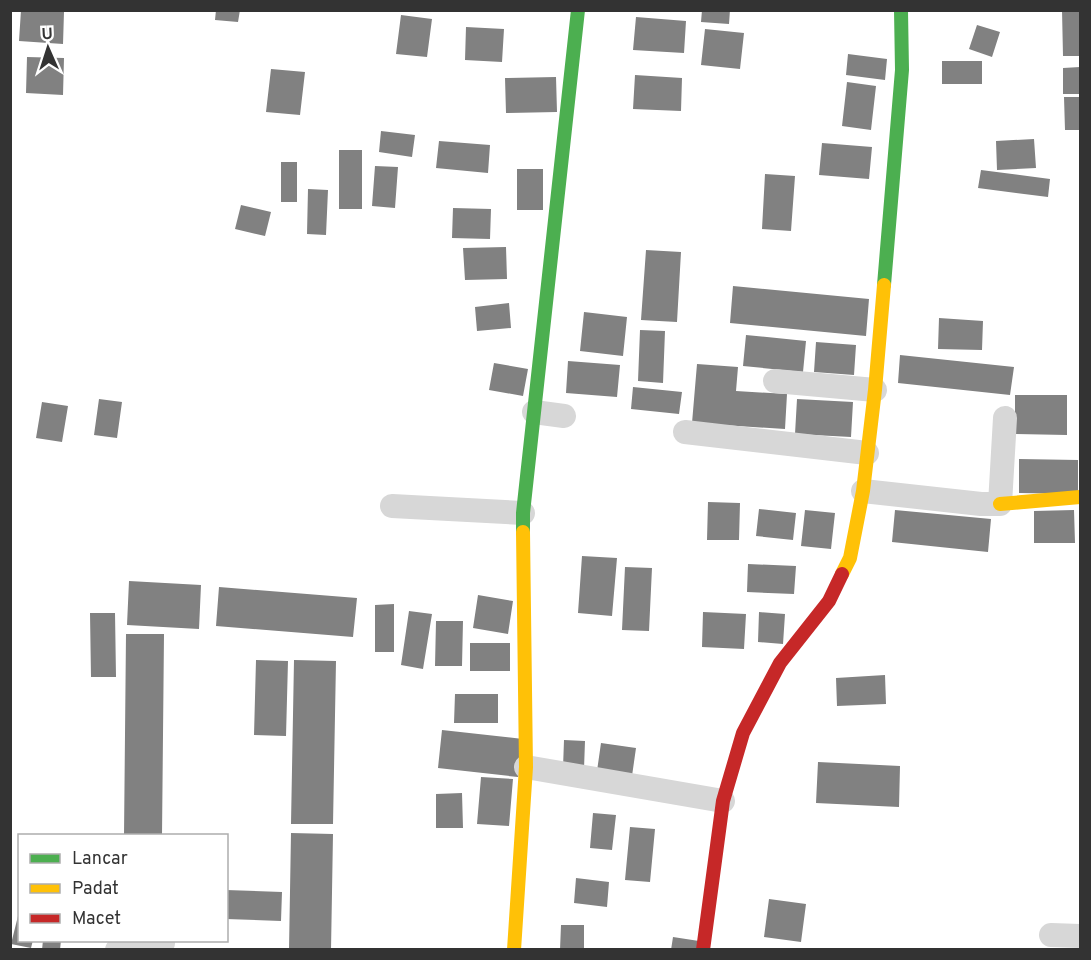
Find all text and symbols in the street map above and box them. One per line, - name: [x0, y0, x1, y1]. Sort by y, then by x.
- north arrow: [18, 18, 78, 78]
- text: U: [41, 25, 54, 45]
- legend: [18, 834, 228, 942]
- text: Lancar: [72, 848, 128, 871]
- text: Padat: [72, 878, 119, 901]
- text: Macet: [72, 908, 121, 931]

